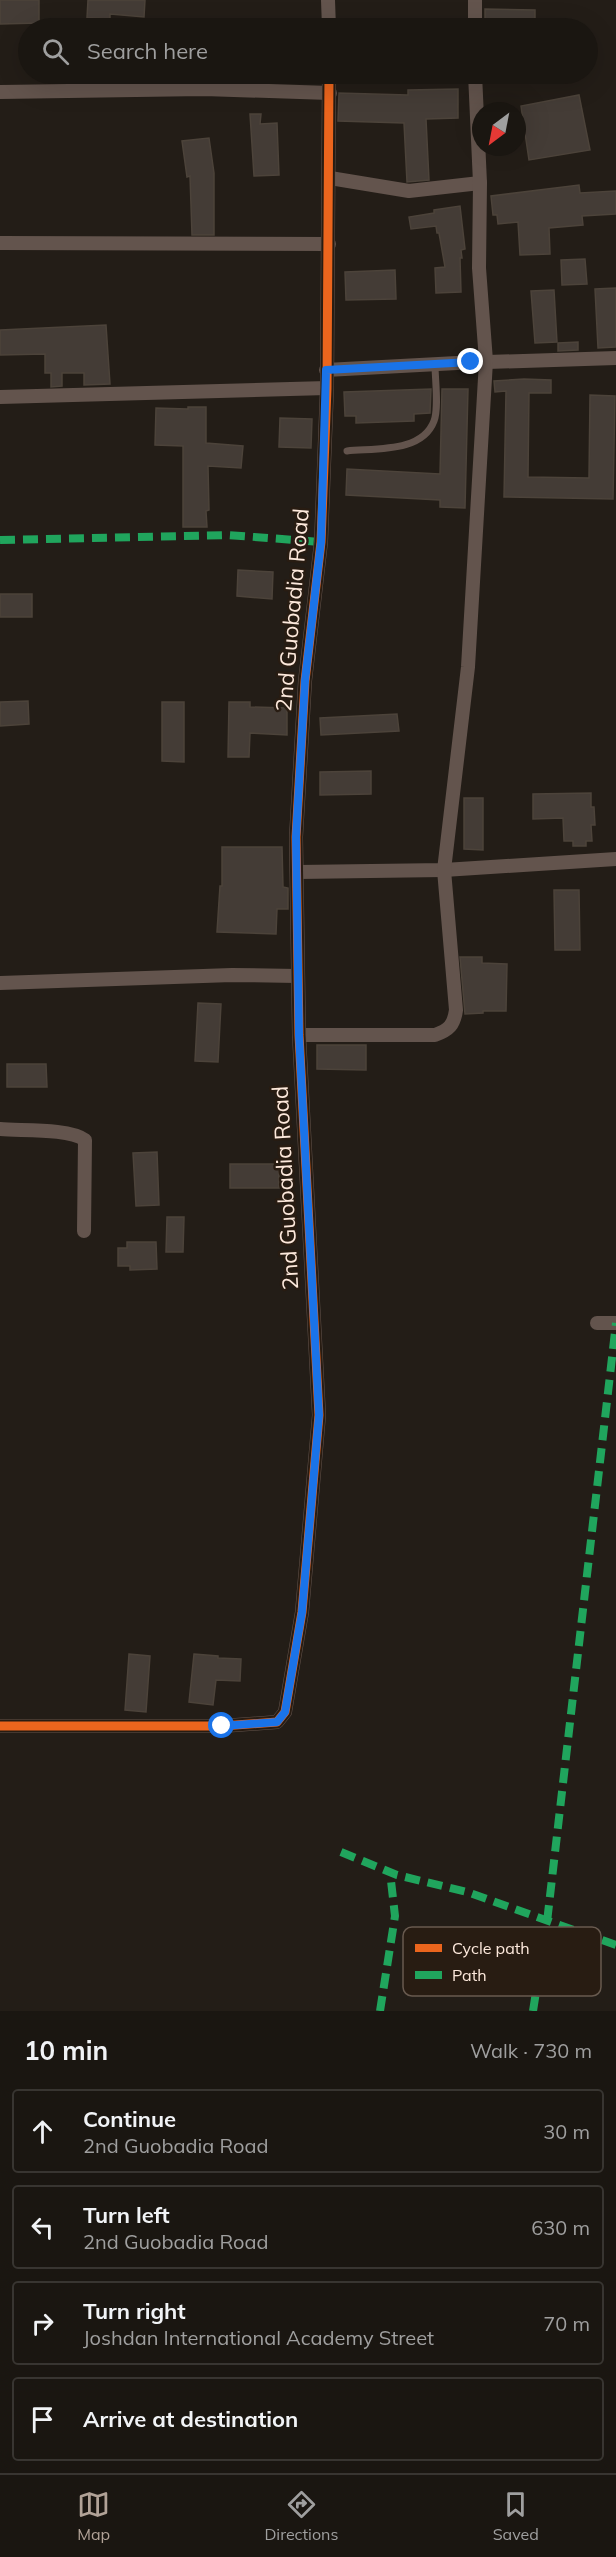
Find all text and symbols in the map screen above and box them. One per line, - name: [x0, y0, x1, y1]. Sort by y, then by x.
- search box: [18, 18, 598, 84]
- icon: search: [39, 35, 72, 68]
- text: Search here: [87, 37, 208, 65]
- north arrow: [472, 102, 526, 156]
- route end: [457, 348, 483, 374]
- street label: 2nd Guobadia Road: [269, 507, 315, 713]
- street label: 2nd Guobadia Road: [266, 1085, 304, 1291]
- route start: [208, 1712, 234, 1738]
- legend: [403, 1927, 601, 1996]
- text: Cycle path: [452, 1938, 530, 1958]
- text: Path: [452, 1965, 487, 1985]
- text: 10 min: [24, 2034, 108, 2067]
- text: Walk · 730 m: [470, 2038, 592, 2063]
- text: Continue: [83, 2105, 176, 2133]
- icon: ahead: [26, 2115, 59, 2148]
- text: 30 m: [543, 2119, 590, 2144]
- text: 2nd Guobadia Road: [83, 2133, 269, 2158]
- text: Turn left: [83, 2201, 170, 2229]
- icon: left: [26, 2211, 59, 2244]
- text: 630 m: [531, 2215, 590, 2240]
- text: 2nd Guobadia Road: [83, 2229, 269, 2254]
- text: Turn right: [83, 2297, 186, 2325]
- icon: right: [26, 2307, 59, 2340]
- text: 70 m: [543, 2311, 590, 2336]
- text: Joshdan International Academy Street: [83, 2325, 434, 2350]
- icon: arrive: [26, 2403, 59, 2436]
- text: Arrive at destination: [83, 2405, 298, 2433]
- tab: Map: [77, 2488, 110, 2544]
- tab: Directions: [264, 2488, 338, 2544]
- tab: Saved: [493, 2488, 539, 2544]

